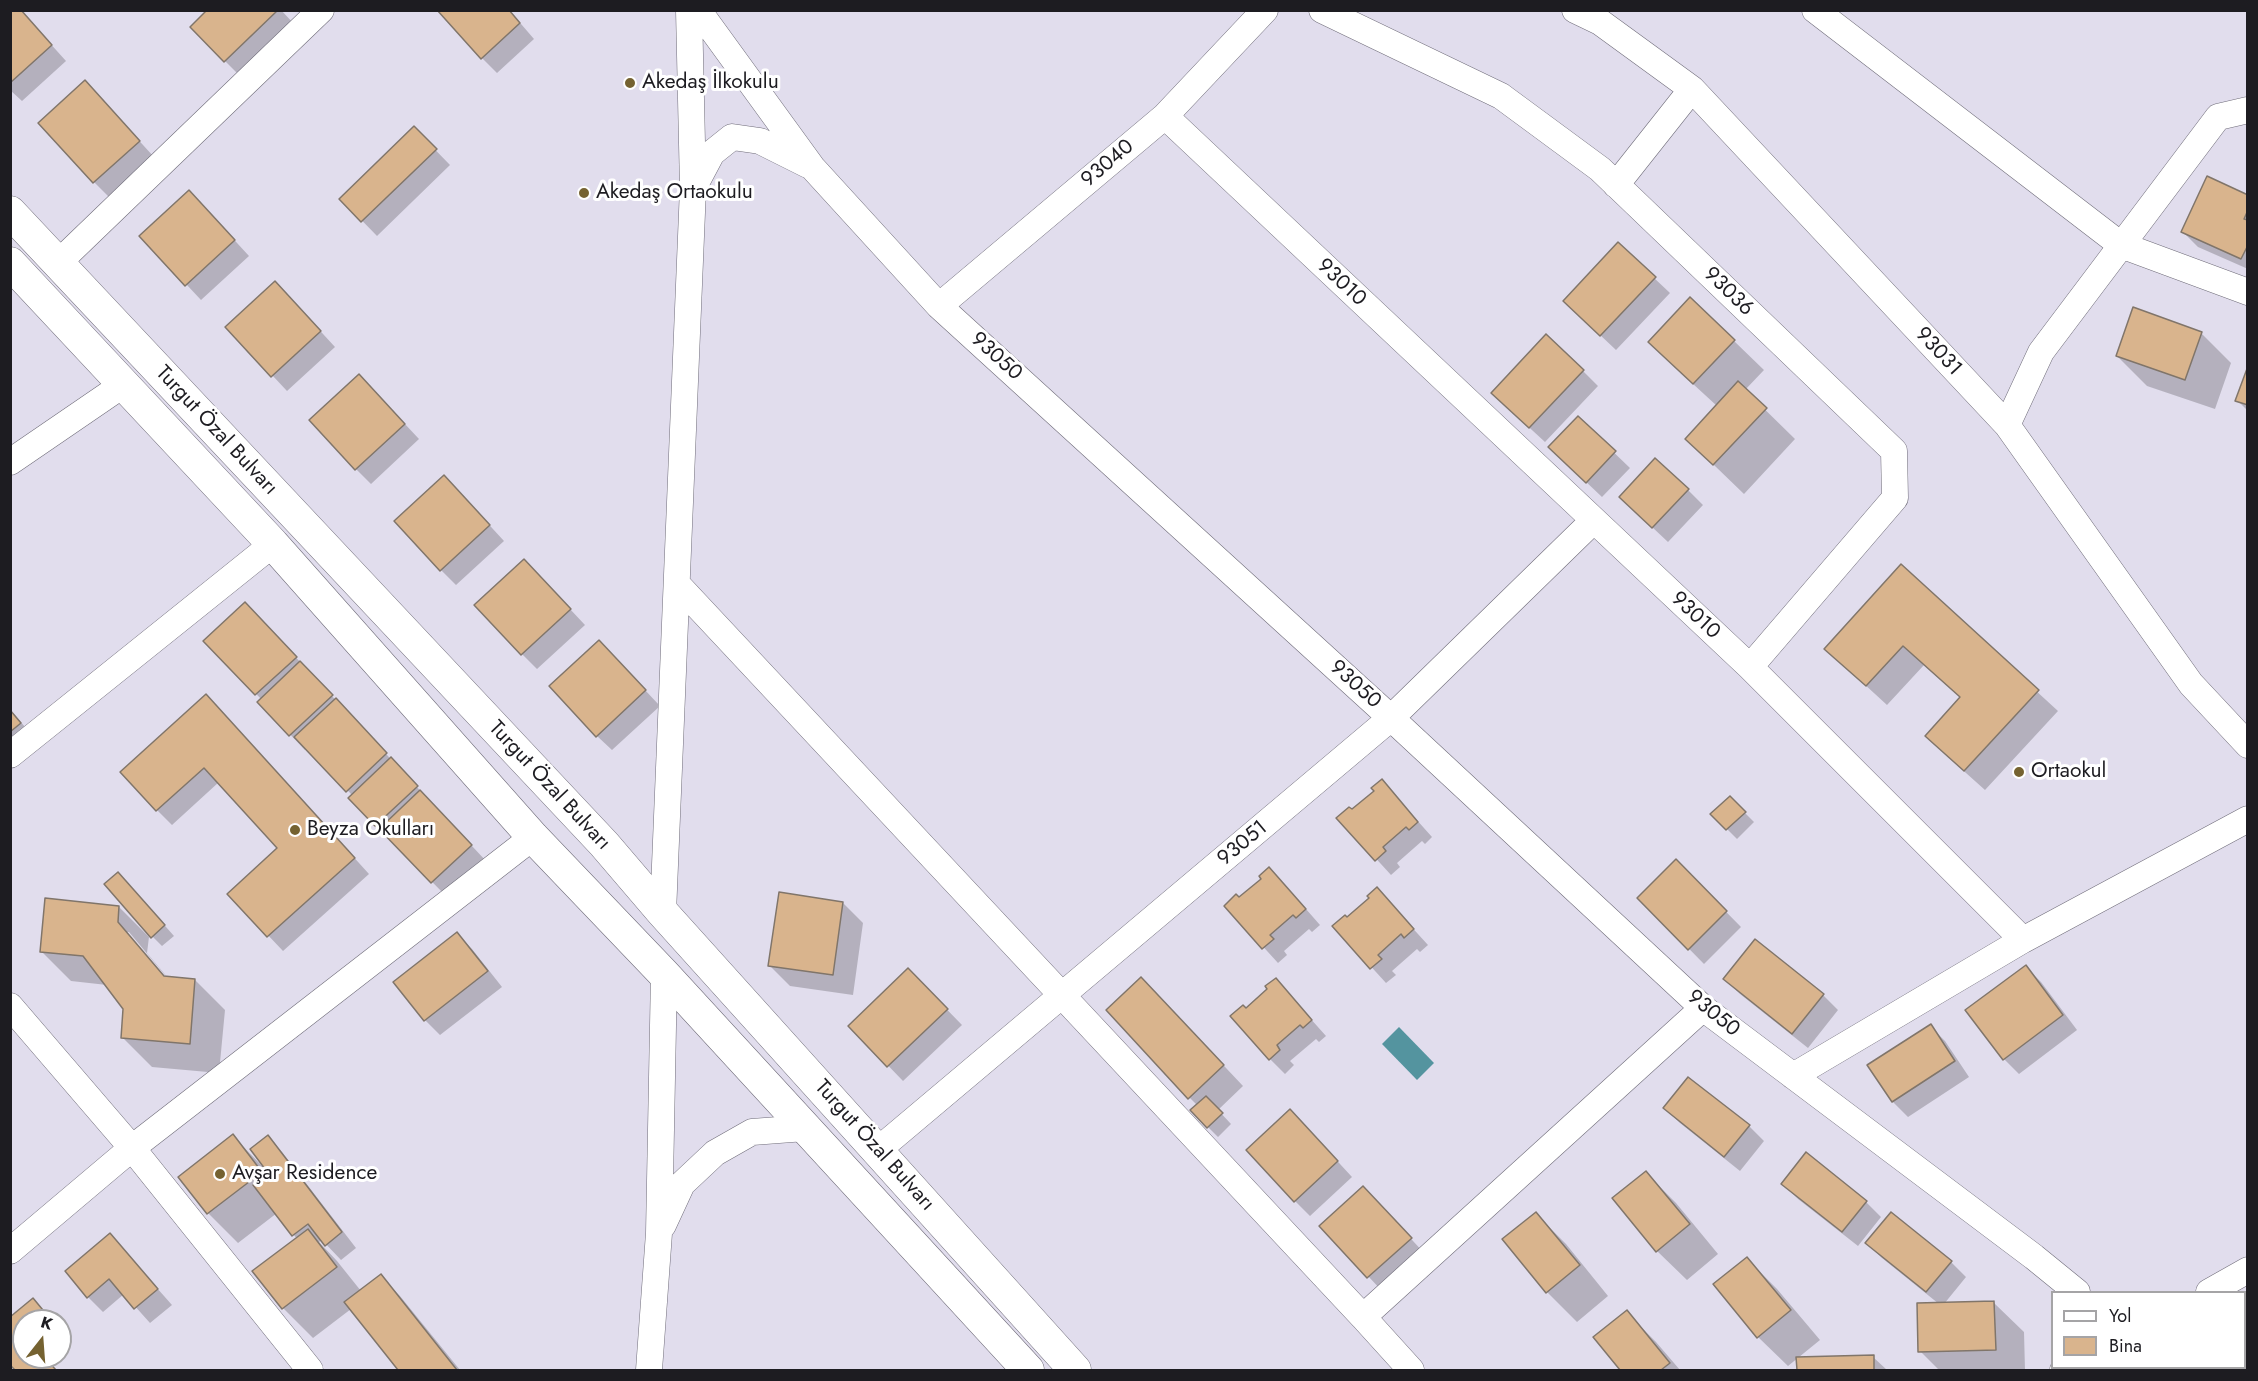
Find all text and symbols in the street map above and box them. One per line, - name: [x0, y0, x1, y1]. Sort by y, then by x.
- place label: Akedaş İlkokulu: [642, 70, 779, 96]
- marker: Akedaş İlkokulu: [623, 76, 637, 90]
- street label: 93040: [1077, 135, 1139, 193]
- place label: Akedaş Ortaokulu: [596, 180, 753, 206]
- marker: Akedaş Ortaokulu: [577, 186, 591, 200]
- street label: 93010: [1311, 254, 1371, 312]
- street label: 93036: [1698, 262, 1758, 322]
- street label: 93031: [1909, 323, 1967, 381]
- street label: 93050: [965, 327, 1027, 387]
- street label: Turgut Özal Bulvarı: [150, 361, 282, 501]
- street label: 93010: [1665, 587, 1725, 645]
- street label: 93050: [1324, 655, 1386, 715]
- street label: Turgut Özal Bulvarı: [483, 716, 615, 856]
- place label: Ortaokul: [2031, 759, 2106, 785]
- marker: Ortaokul: [2012, 765, 2026, 779]
- street label: 93051: [1213, 816, 1273, 872]
- place label: Beyza Okulları: [307, 817, 434, 843]
- marker: Beyza Okulları: [288, 823, 302, 837]
- street label: 93050: [1682, 985, 1744, 1043]
- street label: Turgut Özal Bulvarı: [809, 1075, 939, 1217]
- place label: Avşar Residence: [232, 1161, 377, 1187]
- marker: Avşar Residence: [213, 1167, 227, 1181]
- legend: [2051, 1291, 2246, 1369]
- text: Yol: [2109, 1303, 2131, 1329]
- north arrow: [12, 1309, 72, 1369]
- text: K: [38, 1311, 56, 1336]
- text: Bina: [2109, 1333, 2142, 1359]

